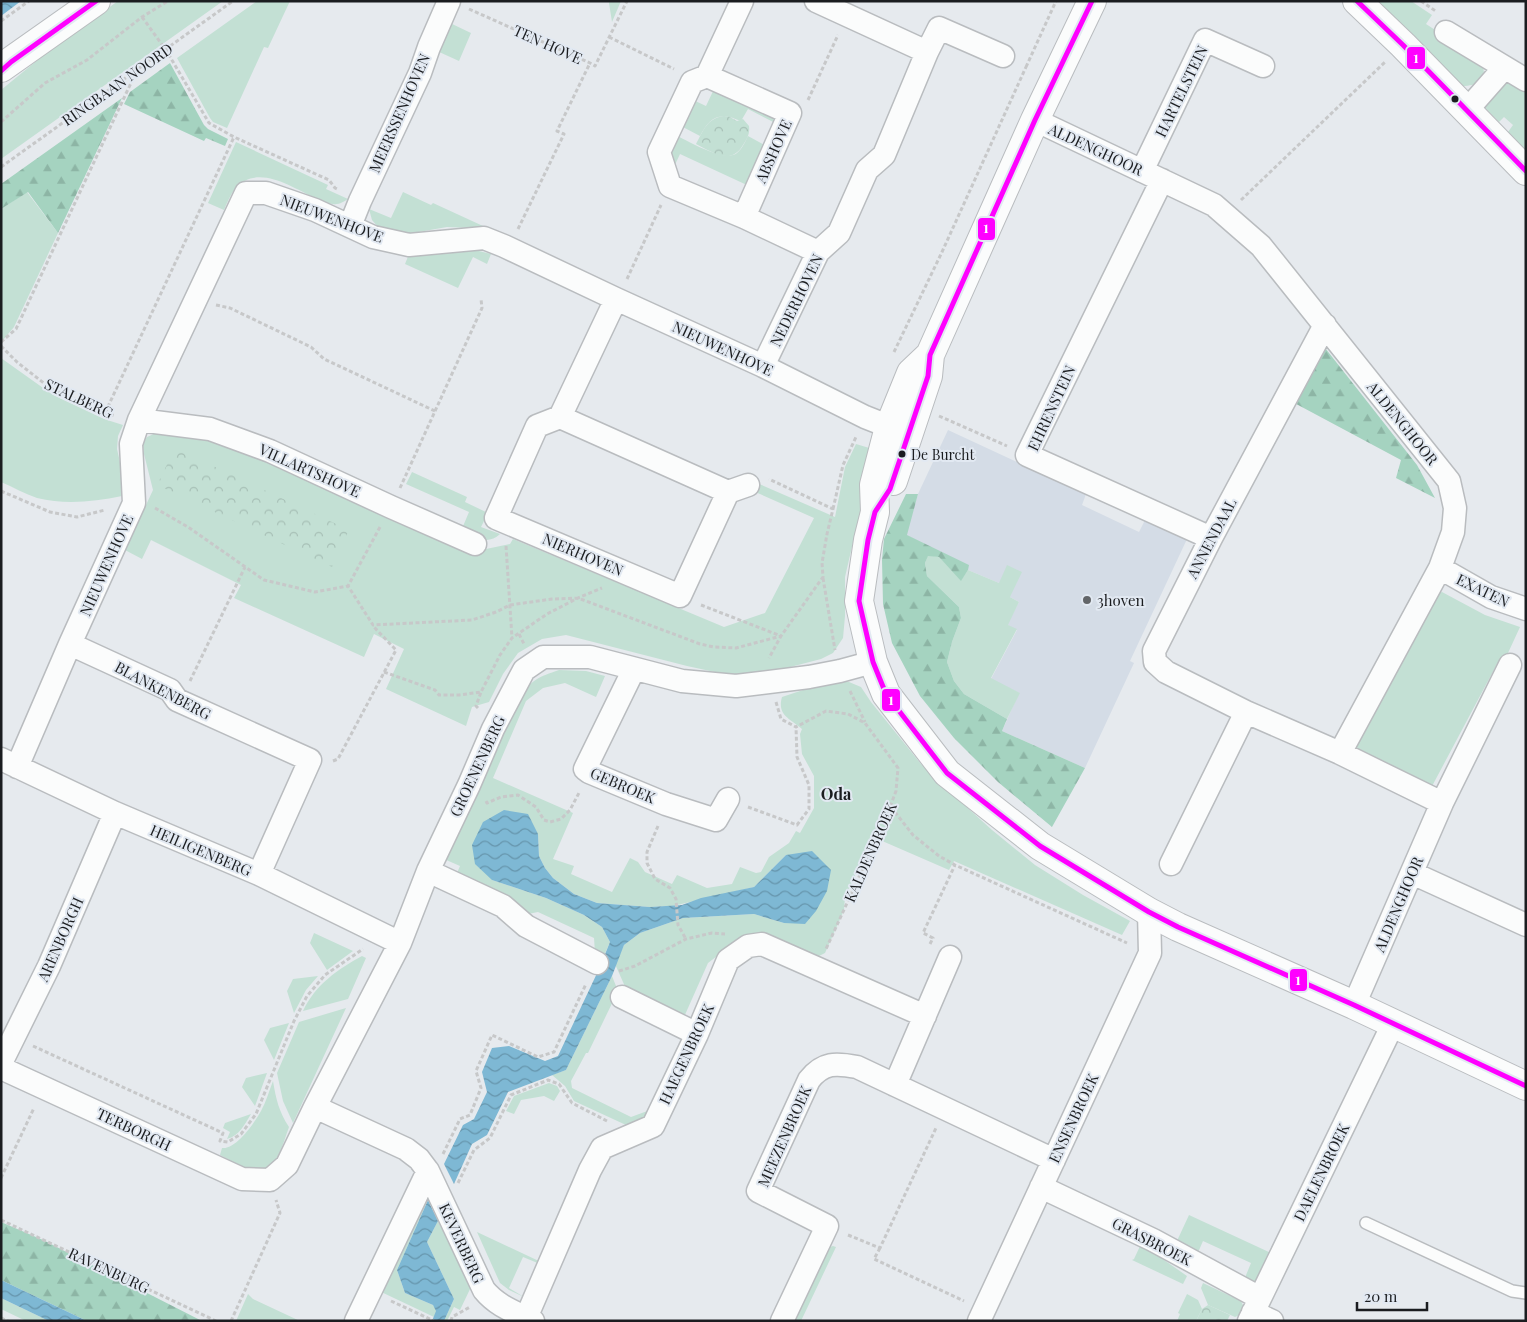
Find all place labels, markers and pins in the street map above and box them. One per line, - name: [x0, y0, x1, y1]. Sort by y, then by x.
- unlabelled marker: [1450, 94, 1460, 104]
- place label: De Burcht: [911, 445, 976, 464]
- marker: De Burcht: [897, 449, 907, 459]
- place label: 3hoven: [1097, 590, 1144, 610]
- marker: 3hoven: [1081, 594, 1093, 606]

